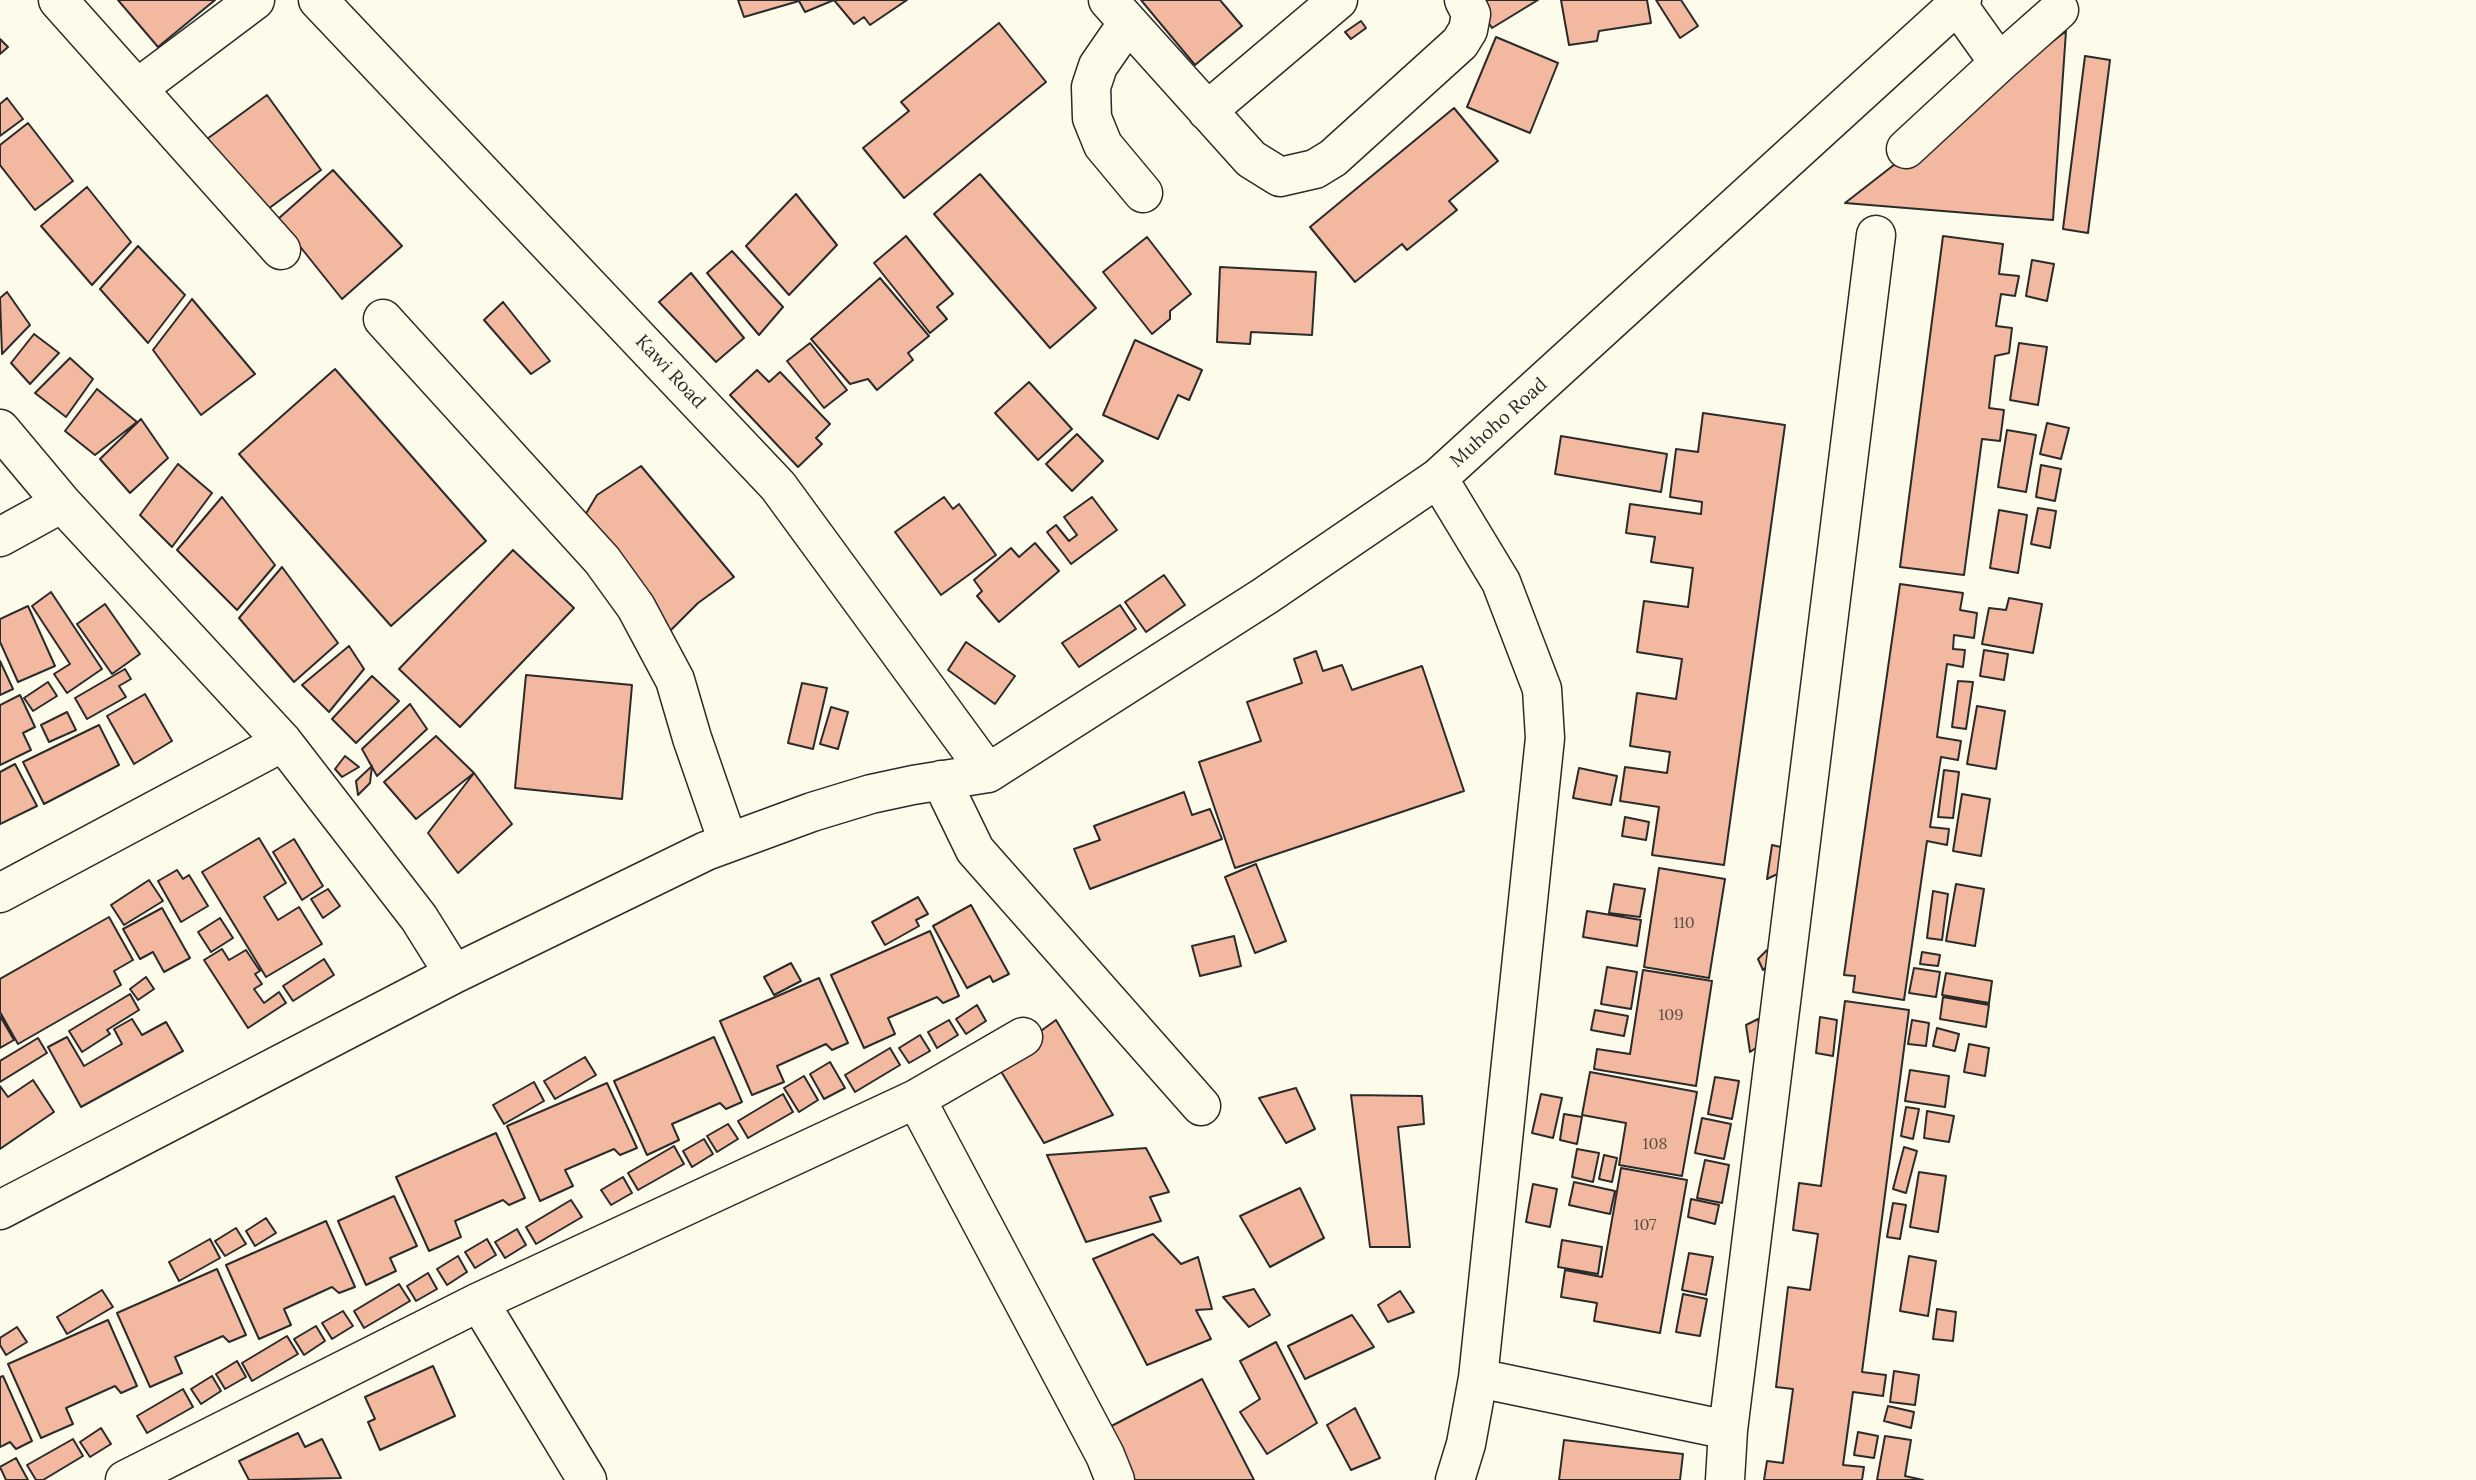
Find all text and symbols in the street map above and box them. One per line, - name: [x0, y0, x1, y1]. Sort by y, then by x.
- street label: Kawi Road: [630, 331, 710, 413]
- street label: Muhoho Road: [1446, 373, 1552, 473]
- house number: 110: [1673, 913, 1695, 933]
- house number: 109: [1658, 1005, 1684, 1025]
- house number: 108: [1643, 1134, 1667, 1154]
- house number: 107: [1634, 1215, 1656, 1235]

